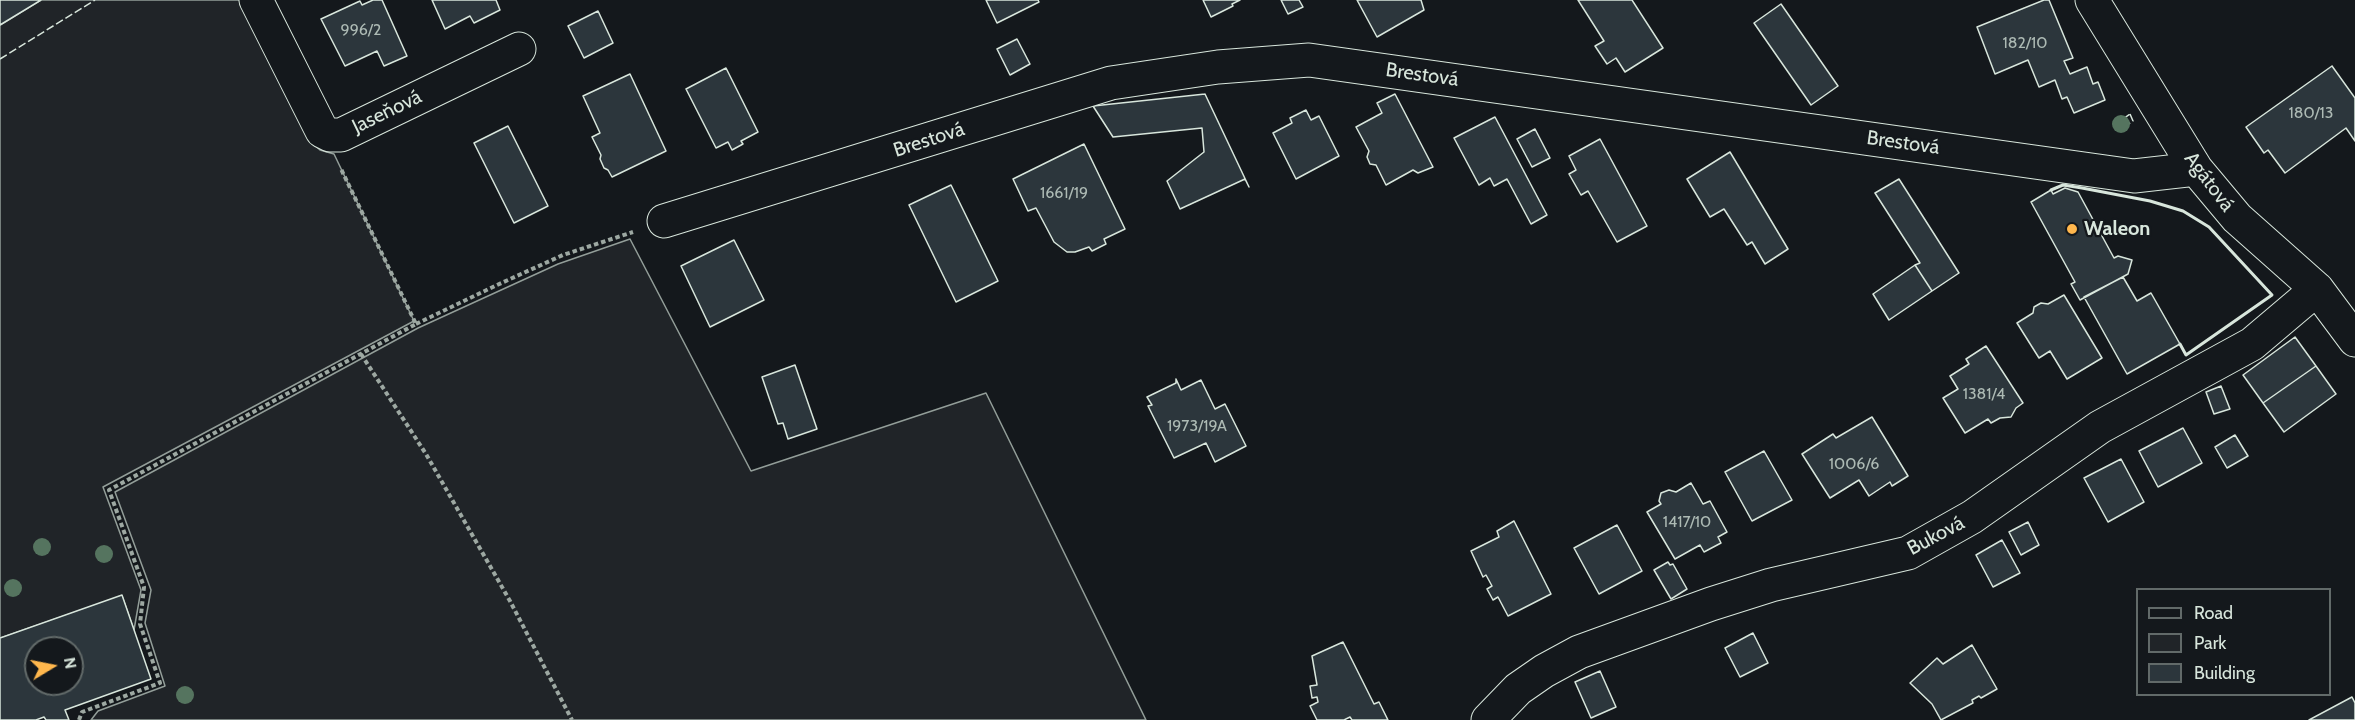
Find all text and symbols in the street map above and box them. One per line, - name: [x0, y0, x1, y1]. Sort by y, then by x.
- house number: 996/2: [341, 20, 381, 40]
- house number: 182/10: [2003, 33, 2047, 53]
- street label: Brestová: [1384, 58, 1460, 92]
- street label: Jaseňová: [348, 85, 426, 139]
- house number: 180/13: [2289, 103, 2333, 123]
- street label: Brestová: [890, 117, 968, 163]
- street label: Brestová: [1865, 126, 1941, 160]
- street label: Agátová: [2179, 147, 2239, 217]
- house number: 1661/19: [1040, 183, 1088, 203]
- place label: Waleon: [2084, 217, 2150, 241]
- marker: Waleon: [2065, 222, 2079, 236]
- house number: 1381/4: [1963, 384, 2005, 404]
- house number: 1973/19A: [1167, 416, 1227, 436]
- house number: 1006/6: [1829, 454, 1879, 474]
- street label: Buková: [1903, 511, 1969, 561]
- house number: 1417/10: [1663, 512, 1711, 532]
- legend: [2136, 588, 2331, 696]
- text: Road: [2194, 602, 2233, 624]
- text: Park: [2194, 632, 2226, 654]
- north arrow: [24, 636, 84, 696]
- text: N: [60, 656, 81, 670]
- text: Building: [2194, 662, 2255, 684]

